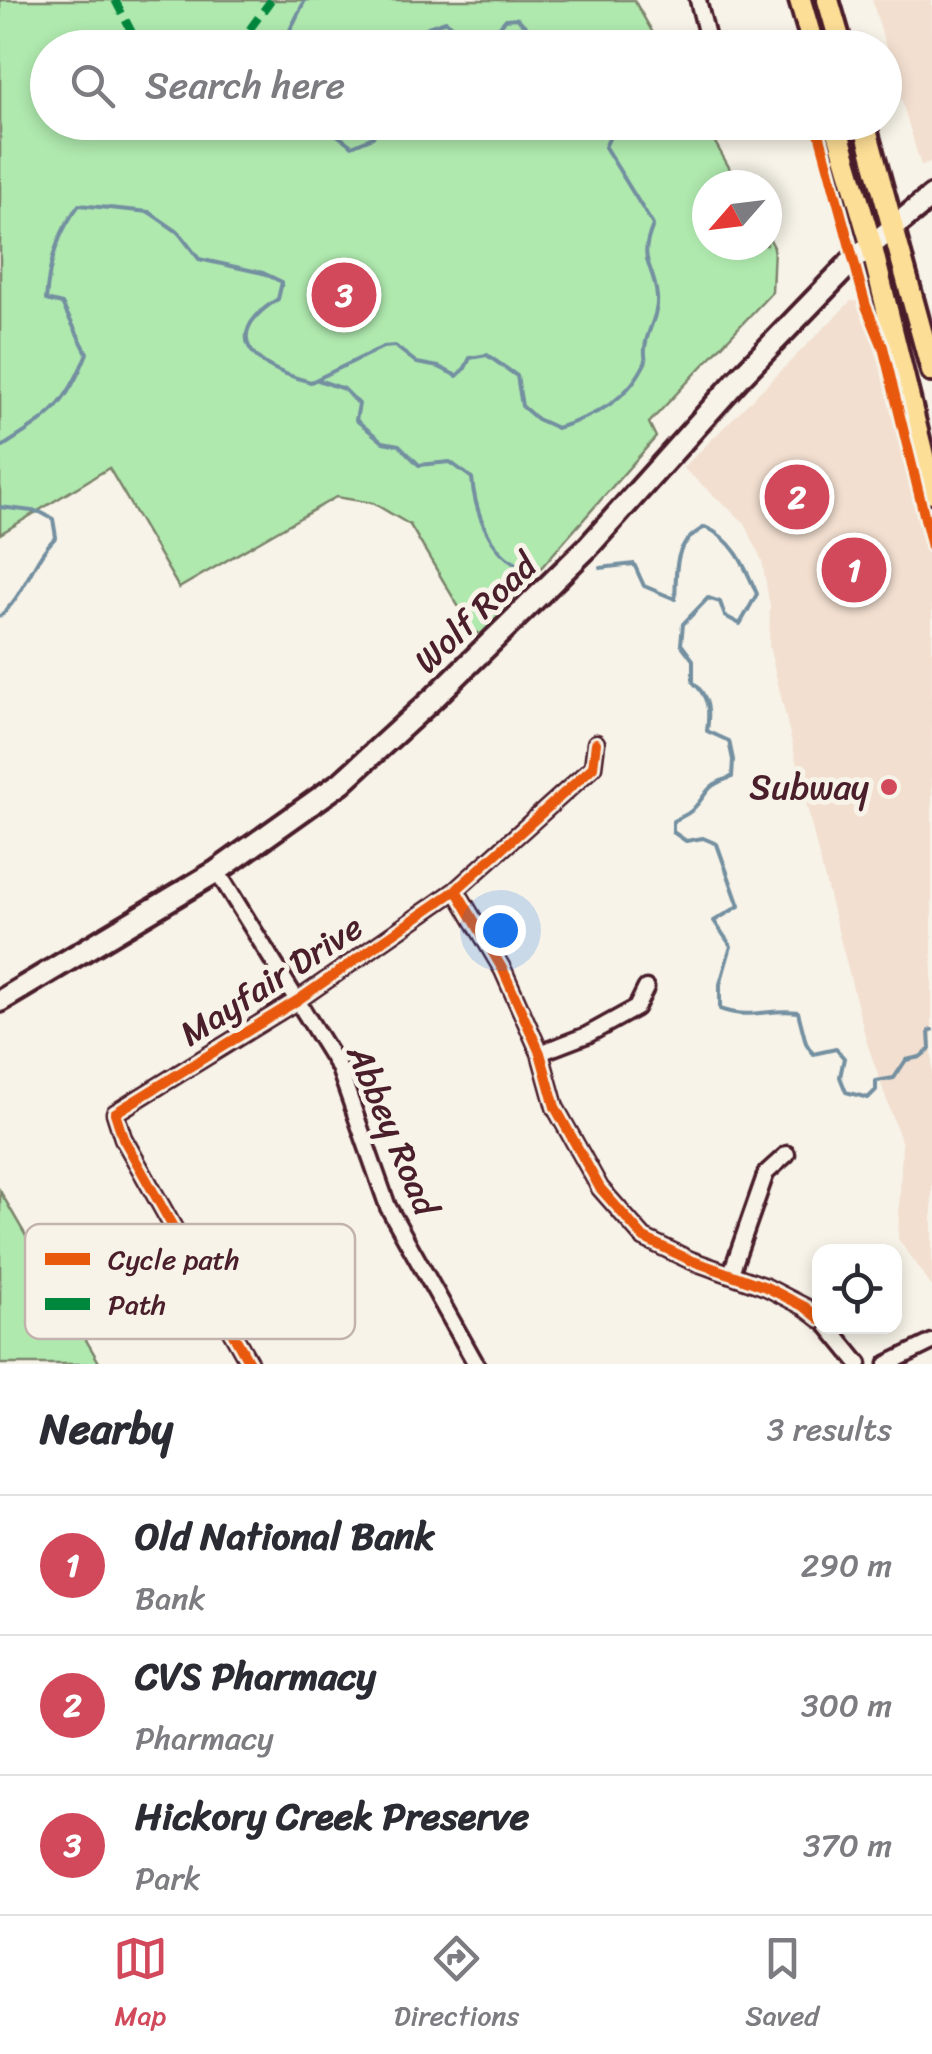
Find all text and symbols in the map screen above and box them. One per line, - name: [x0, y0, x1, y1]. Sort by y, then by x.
- search box: [30, 30, 902, 140]
- text: Search here: [145, 52, 345, 119]
- icon: search: [65, 58, 120, 113]
- north arrow: [692, 170, 782, 260]
- pin: 3: [312, 258, 376, 332]
- pin: 2: [764, 460, 830, 534]
- pin: 1: [822, 532, 886, 608]
- street label: Wolf Road: [398, 535, 554, 689]
- place label: Subway: [749, 756, 869, 818]
- marker: Subway: [878, 776, 900, 798]
- street label: Mayfair Drive: [166, 897, 376, 1063]
- your location: [475, 905, 526, 956]
- street label: Abbey Road: [329, 1034, 458, 1228]
- legend: [25, 1224, 355, 1339]
- text: Cycle path: [108, 1235, 239, 1284]
- map controls: [812, 1244, 902, 1334]
- button: locate: [812, 1244, 902, 1334]
- text: Path: [108, 1280, 166, 1329]
- text: Nearby: [40, 1392, 173, 1466]
- text: 3 results: [767, 1401, 892, 1458]
- text: Old National Bank: [135, 1503, 435, 1570]
- text: 1: [66, 1537, 79, 1594]
- text: 290 m: [801, 1537, 892, 1594]
- text: Bank: [135, 1570, 206, 1627]
- text: CVS Pharmacy: [135, 1643, 376, 1710]
- text: 2: [63, 1677, 82, 1734]
- text: 300 m: [801, 1677, 892, 1734]
- text: Pharmacy: [135, 1710, 274, 1767]
- text: Hickory Creek Preserve: [135, 1783, 529, 1850]
- text: 3: [64, 1817, 81, 1874]
- text: 370 m: [803, 1817, 892, 1874]
- text: Park: [135, 1850, 201, 1907]
- tab: Map: [113, 1931, 168, 2040]
- tab: Directions: [394, 1931, 519, 2040]
- tab: Saved: [745, 1931, 819, 2040]

